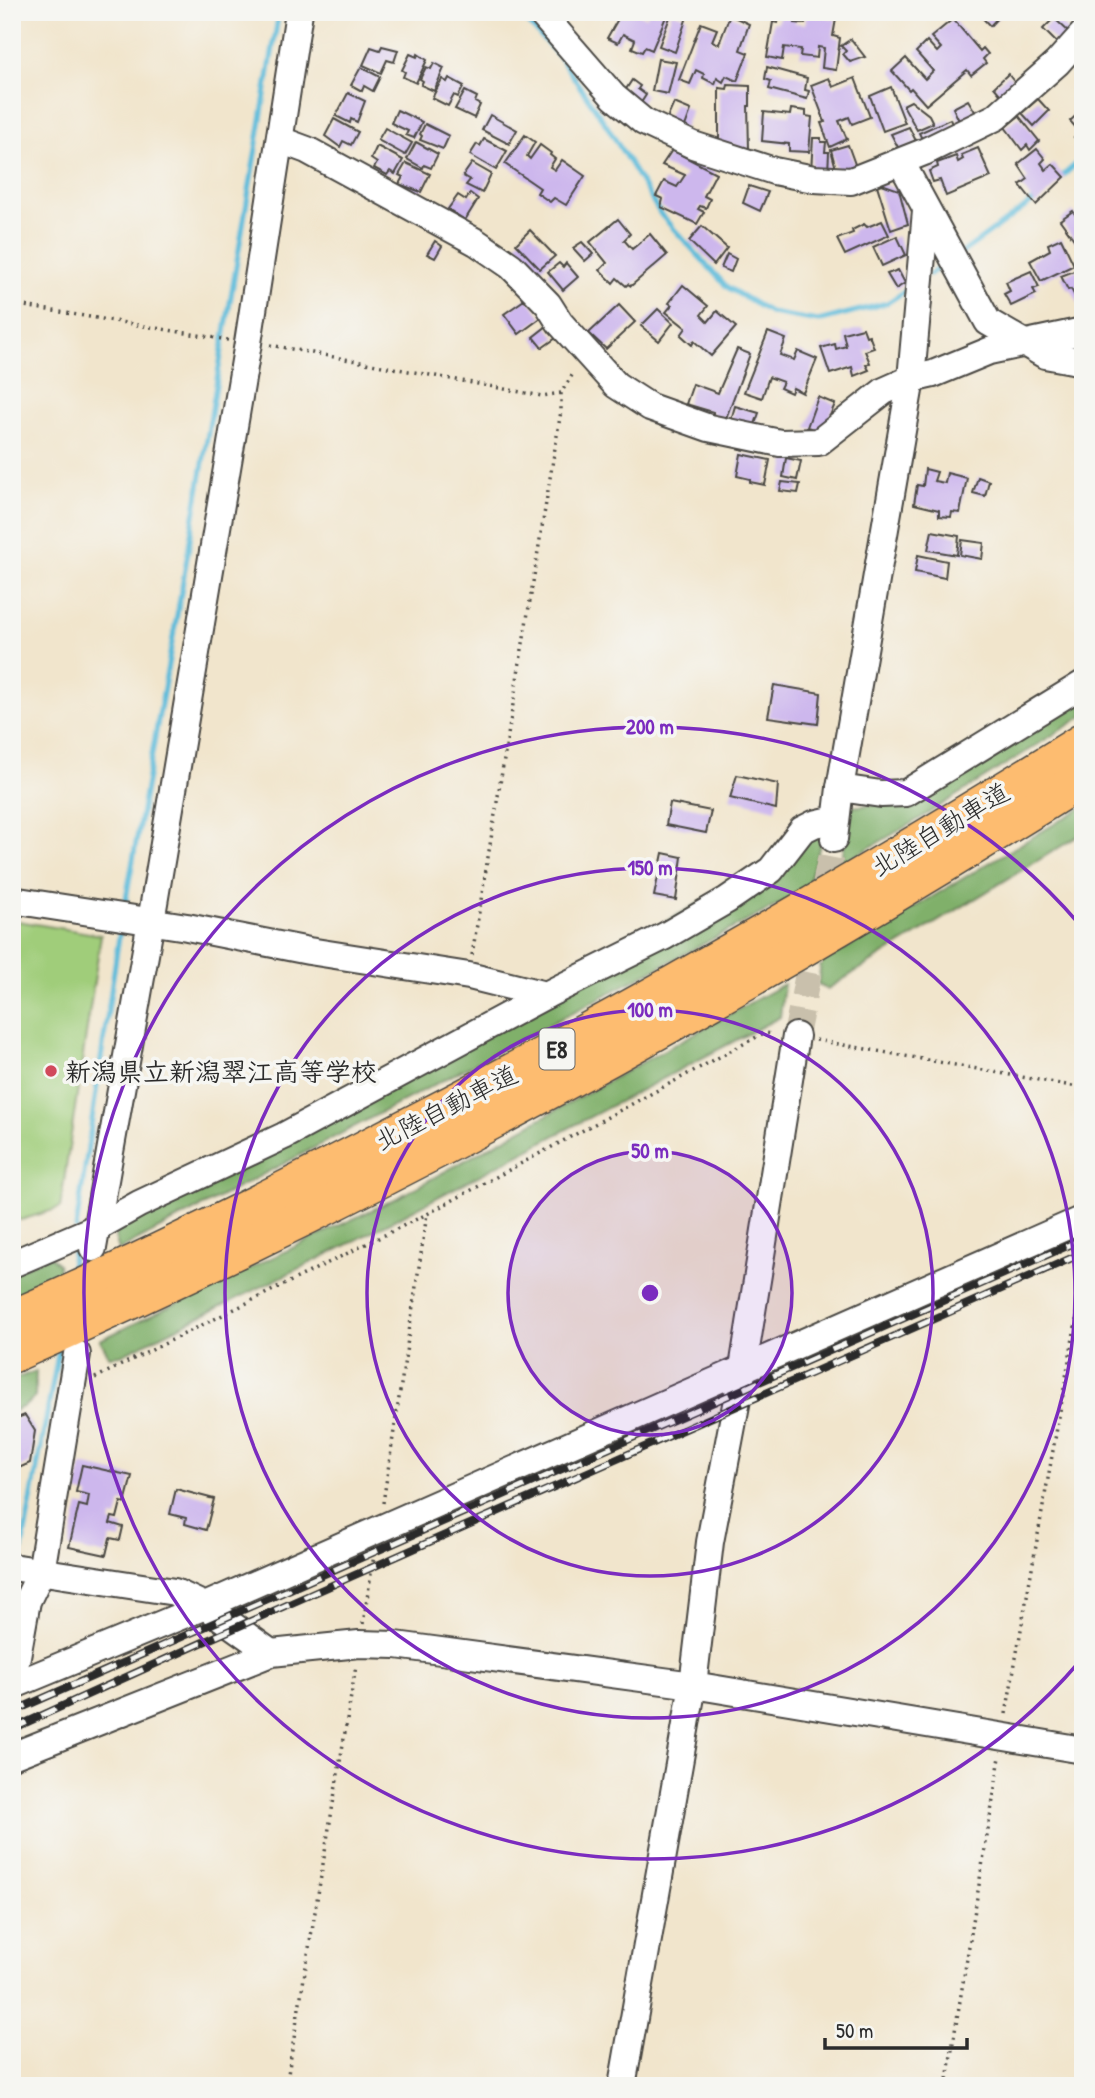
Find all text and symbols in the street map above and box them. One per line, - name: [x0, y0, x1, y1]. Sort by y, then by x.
- text: 200 m: [626, 712, 674, 741]
- street label: 北陸自動車道: [864, 774, 1016, 884]
- text: 150 m: [627, 853, 673, 882]
- text: 100 m: [627, 995, 673, 1024]
- road number: E8: [540, 1028, 574, 1070]
- place label: 新潟県立新潟翠江高等学校: [65, 1054, 377, 1089]
- street label: 北陸自動車道: [369, 1056, 523, 1158]
- marker: 新潟県立新潟翠江高等学校: [43, 1063, 59, 1079]
- text: 50 m: [631, 1136, 669, 1165]
- centre of rings: [638, 1281, 662, 1305]
- scale bar: [825, 2007, 967, 2051]
- text: 50 m: [836, 2016, 873, 2045]

